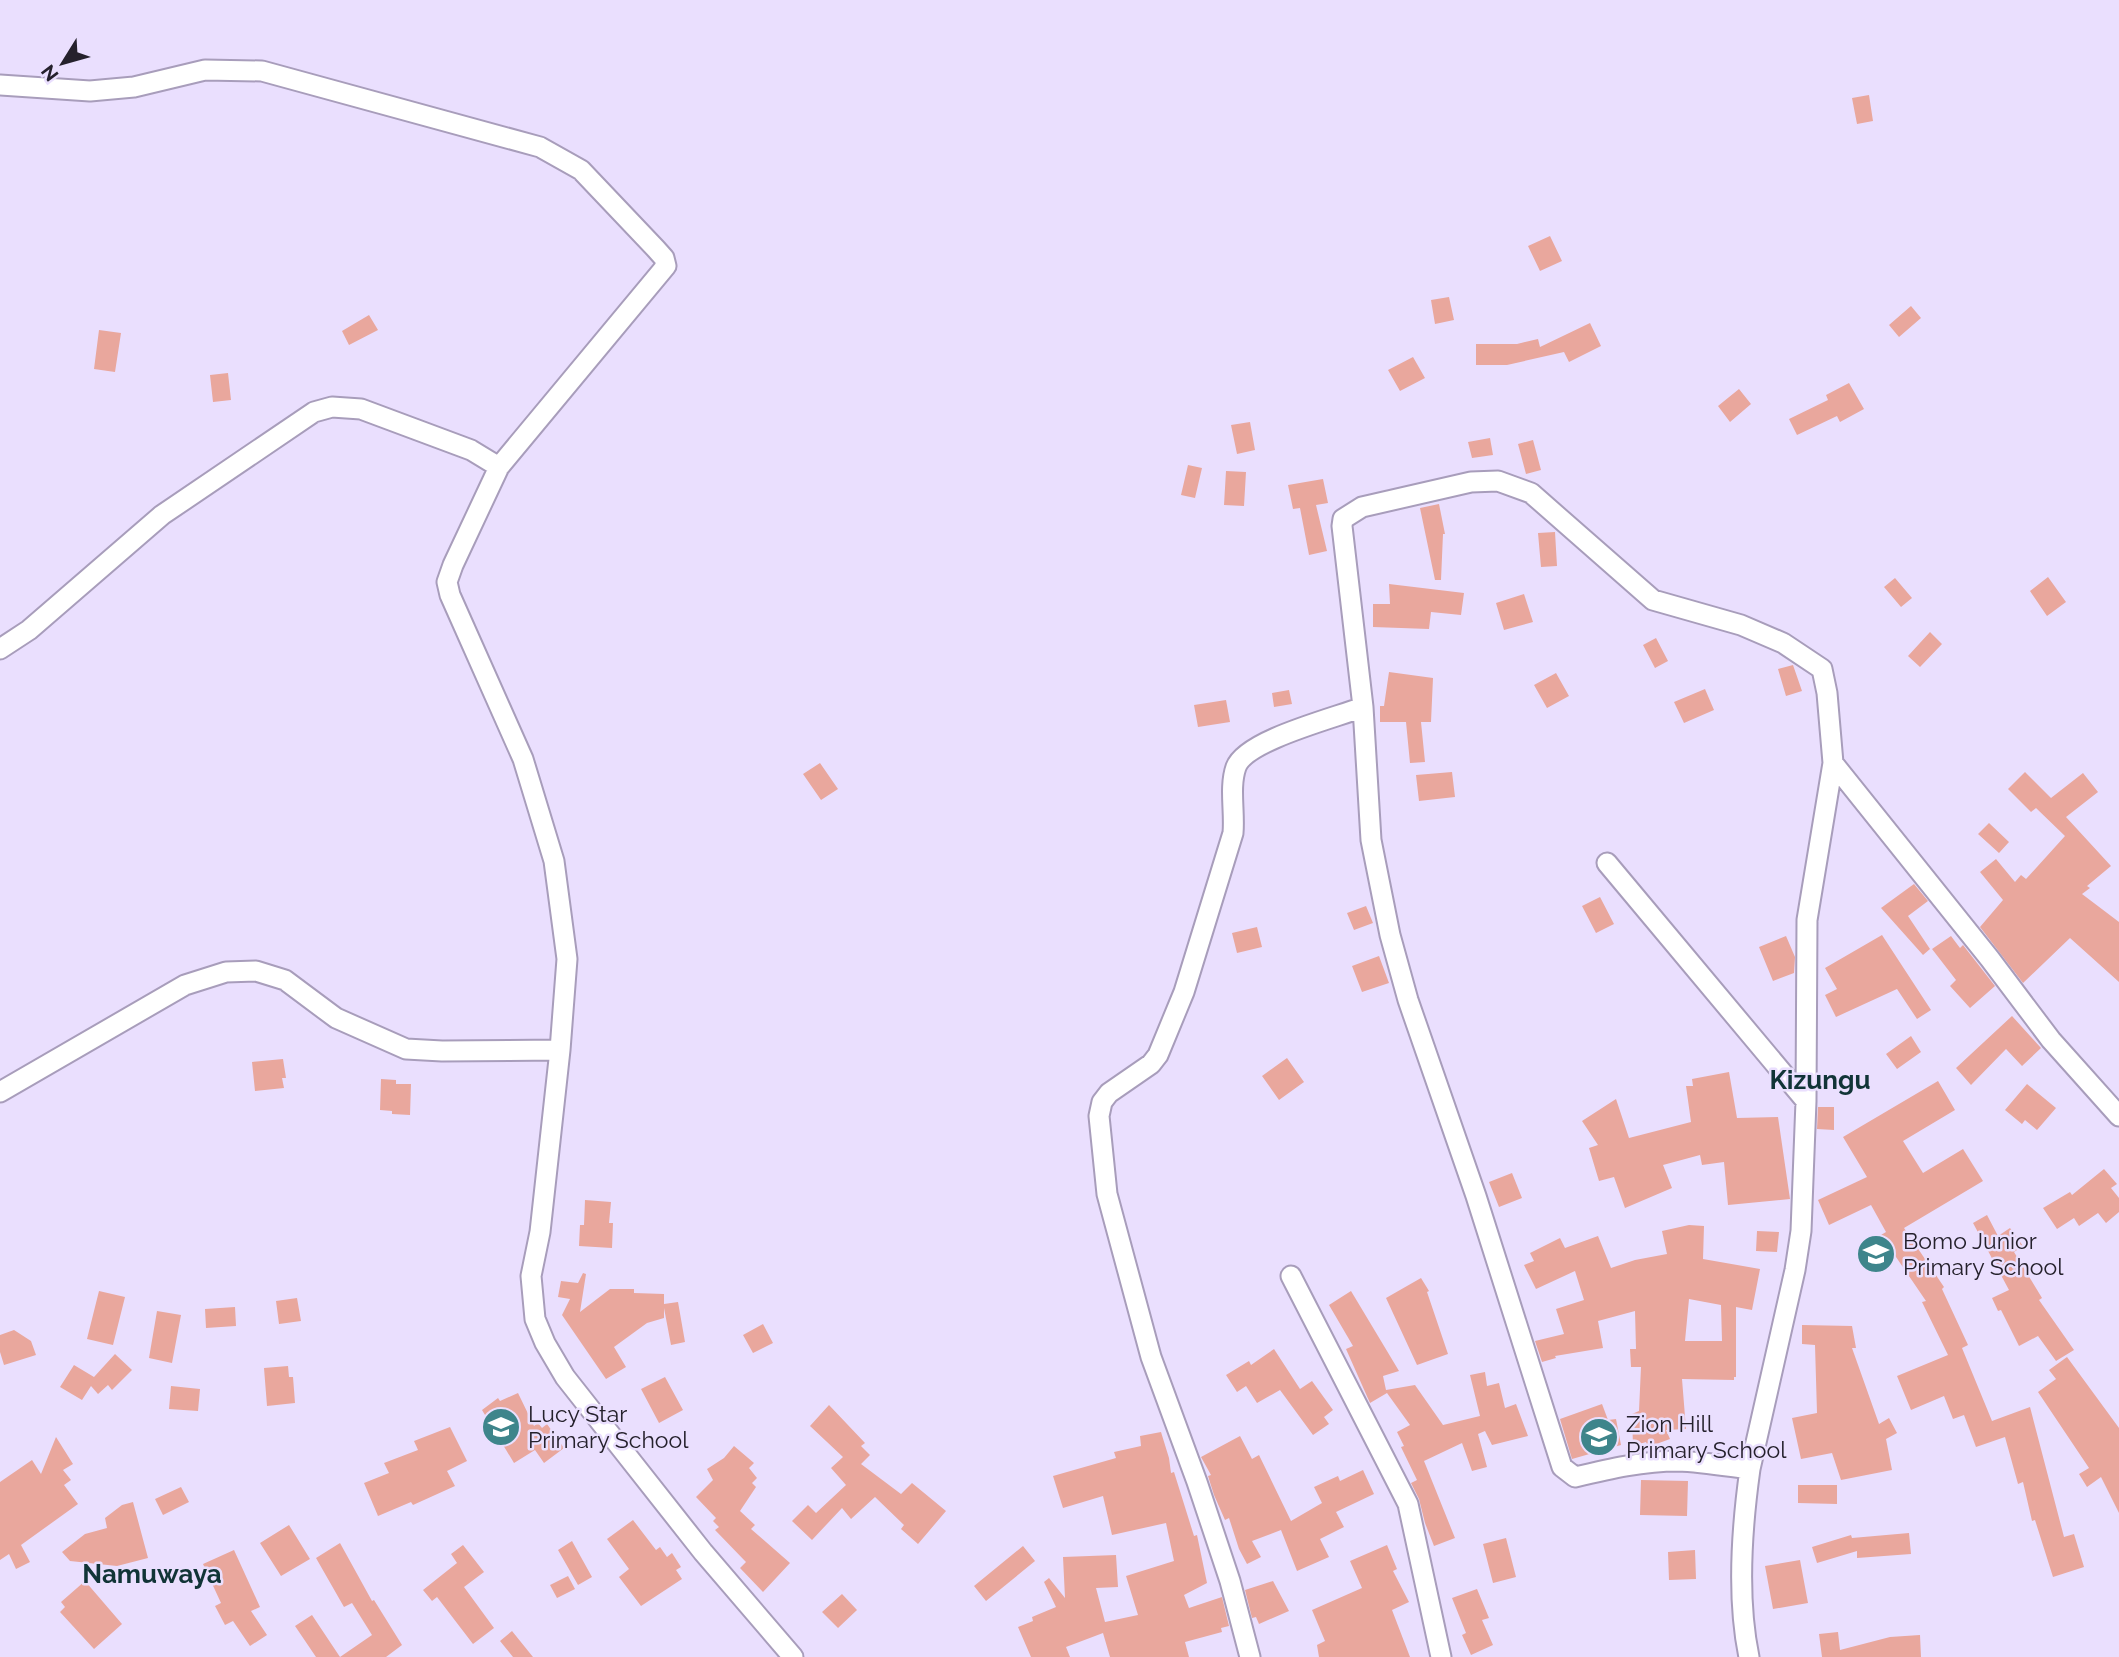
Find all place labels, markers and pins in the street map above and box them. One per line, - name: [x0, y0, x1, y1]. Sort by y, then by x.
- place label: Bomo Junior Primary School: [1903, 1227, 2064, 1280]
- school or university icon: Bomo Junior Primary School: [1855, 1233, 1897, 1275]
- place label: Lucy Star Primary School: [528, 1400, 689, 1453]
- school or university icon: Lucy Star Primary School: [480, 1406, 522, 1448]
- place label: Zion Hill Primary School: [1626, 1410, 1787, 1463]
- school or university icon: Zion Hill Primary School: [1578, 1416, 1620, 1458]

